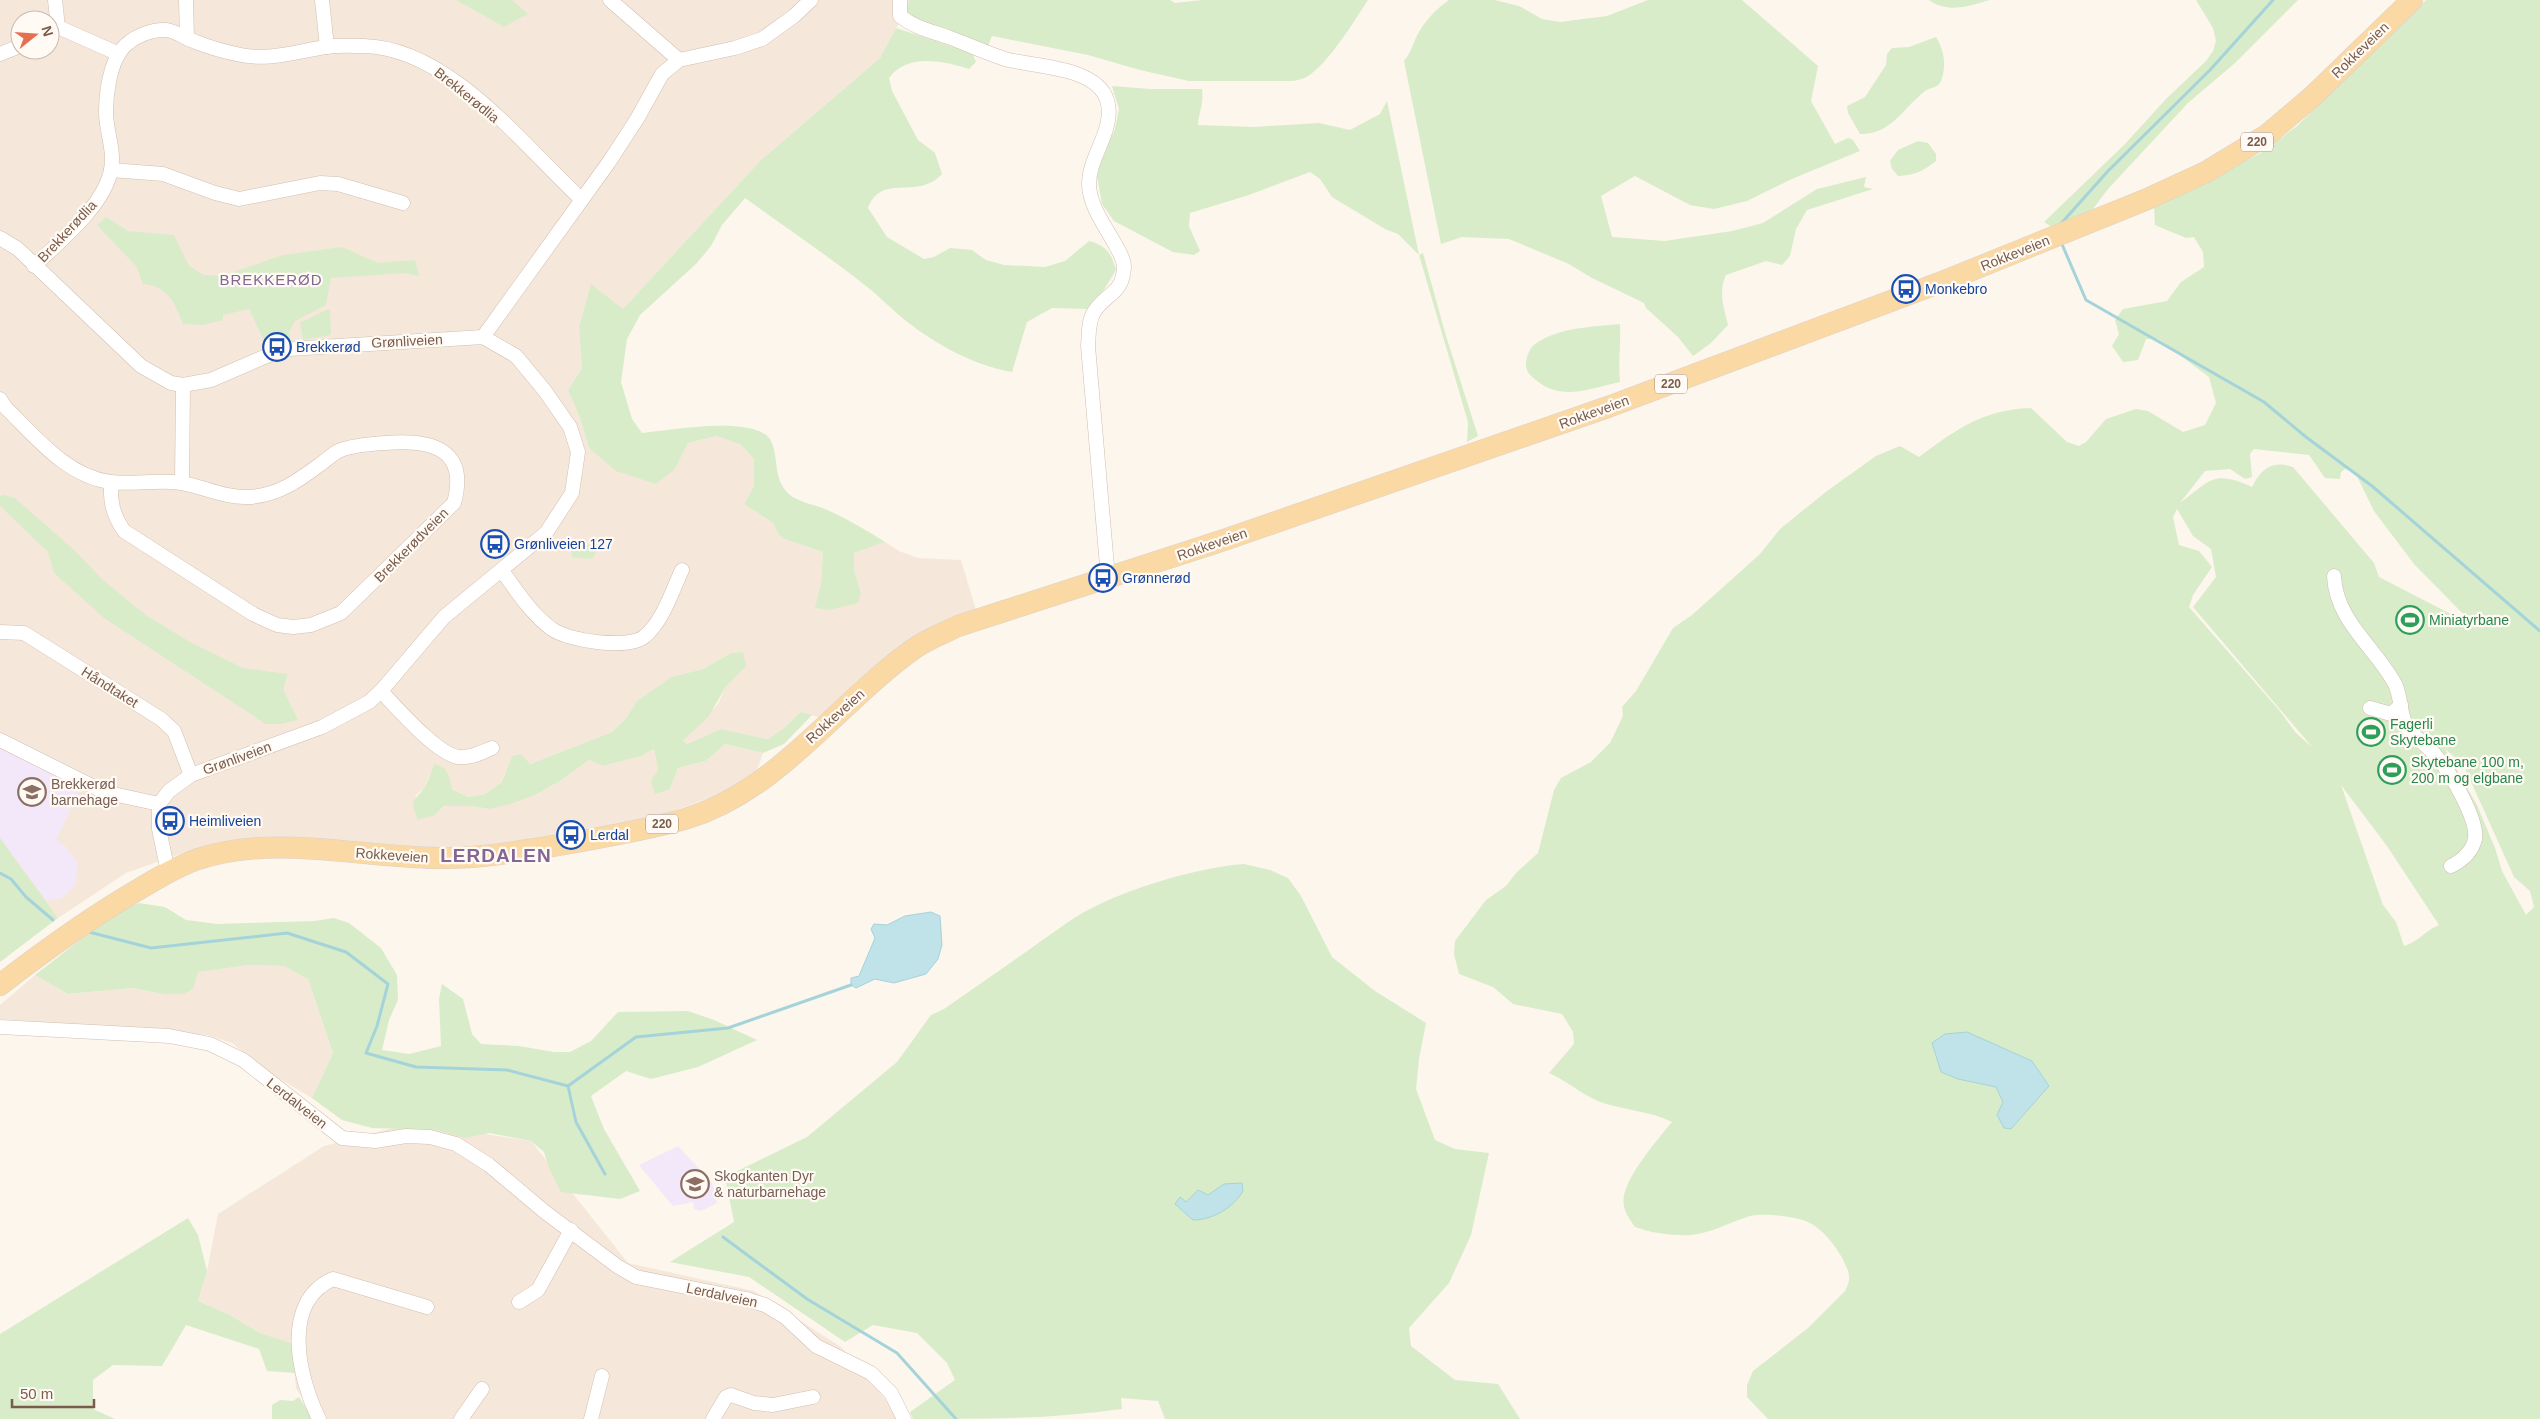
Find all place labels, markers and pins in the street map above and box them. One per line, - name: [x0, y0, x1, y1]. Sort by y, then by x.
- bus stop icon: Monkebro: [1891, 274, 1921, 304]
- place label: Monkebro: [1925, 281, 1987, 297]
- bus stop icon: Brekkerød: [262, 332, 292, 362]
- place label: Brekkerød: [296, 339, 361, 355]
- bus stop icon: Grønliveien 127: [480, 529, 510, 559]
- place label: Grønliveien 127: [514, 536, 613, 552]
- bus stop icon: Grønnerød: [1088, 563, 1118, 593]
- place label: Grønnerød: [1122, 570, 1190, 586]
- sports icon: Miniatyrbane: [2395, 605, 2425, 635]
- place label: Miniatyrbane: [2429, 612, 2509, 628]
- place label: Fagerli Skytebane: [2390, 716, 2456, 748]
- sports icon: Fagerli Skytebane: [2356, 717, 2386, 747]
- place label: Skytebane 100 m, 200 m og elgbane: [2411, 754, 2524, 786]
- sports icon: Skytebane 100 m, 200 m og elgbane: [2377, 755, 2407, 785]
- place label: Brekkerød barnehage: [51, 776, 118, 808]
- school or university icon: Brekkerød barnehage: [17, 777, 47, 807]
- bus stop icon: Heimliveien: [155, 806, 185, 836]
- place label: Heimliveien: [189, 813, 261, 829]
- bus stop icon: Lerdal: [556, 820, 586, 850]
- place label: Lerdal: [590, 827, 629, 843]
- place label: Skogkanten Dyr & naturbarnehage: [714, 1168, 826, 1200]
- school or university icon: Skogkanten Dyr & naturbarnehage: [680, 1169, 710, 1199]

